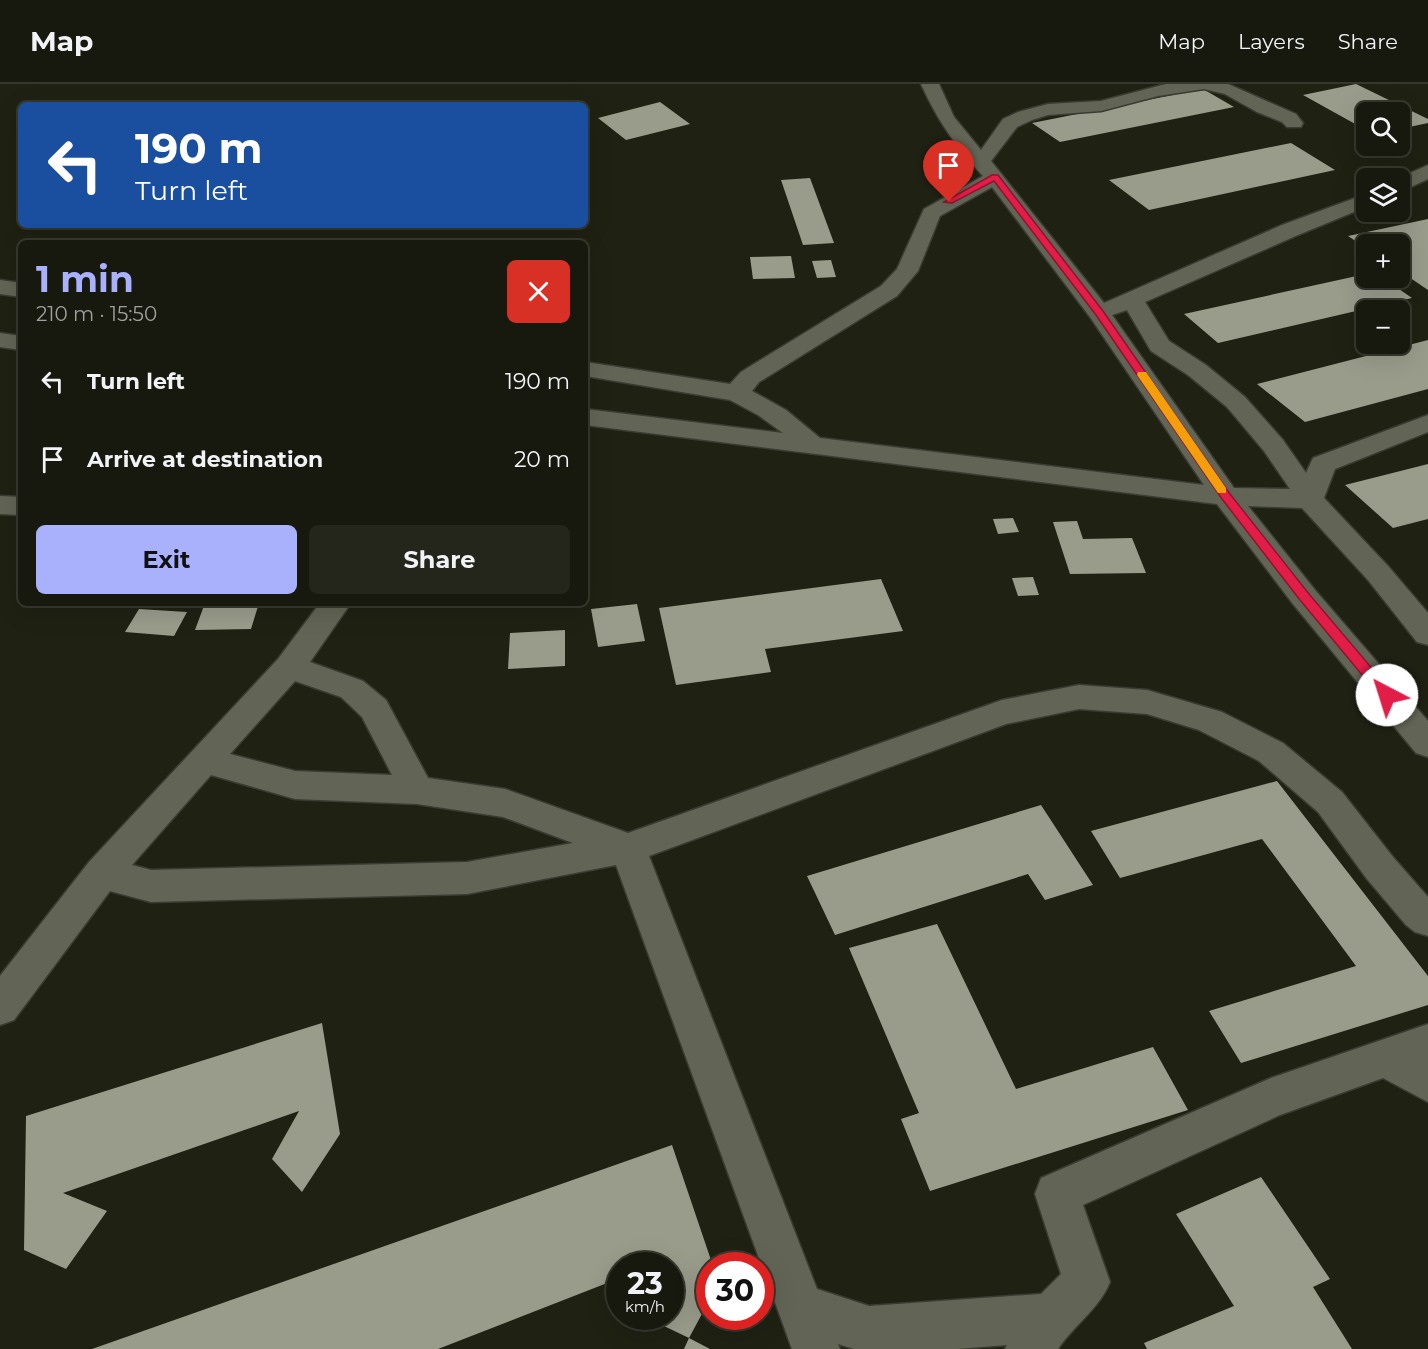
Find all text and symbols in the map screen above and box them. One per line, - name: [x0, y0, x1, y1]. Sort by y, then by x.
- text: Map: [30, 24, 93, 58]
- text: Map: [1158, 29, 1205, 54]
- text: Layers: [1238, 29, 1305, 54]
- text: Share: [1338, 29, 1398, 54]
- map controls: [1356, 102, 1410, 354]
- button: search: [1356, 102, 1410, 156]
- text: 190 m: [135, 122, 263, 174]
- icon: left: [36, 126, 114, 204]
- pin: [923, 140, 974, 202]
- icon: arrive: [932, 149, 965, 182]
- button: layers: [1356, 168, 1410, 222]
- text: Turn left: [135, 174, 248, 207]
- button: +: [1356, 234, 1410, 288]
- text: 1 min: [36, 257, 134, 301]
- button: close: [507, 260, 570, 323]
- button: −: [1356, 300, 1410, 354]
- text: 210 m · 15:50: [36, 302, 157, 326]
- icon: left: [36, 365, 69, 398]
- text: Turn left: [87, 368, 185, 395]
- text: 190 m: [505, 368, 570, 395]
- icon: arrive: [36, 443, 69, 476]
- text: Arrive at destination: [87, 446, 323, 473]
- text: 20 m: [514, 446, 570, 473]
- button: Exit: [36, 525, 297, 594]
- button: Share: [309, 525, 570, 594]
- position arrow: [1355, 663, 1419, 727]
- speed limit sign: 30: [696, 1252, 774, 1330]
- text: 23: [627, 1265, 663, 1302]
- text: km/h: [625, 1297, 665, 1316]

